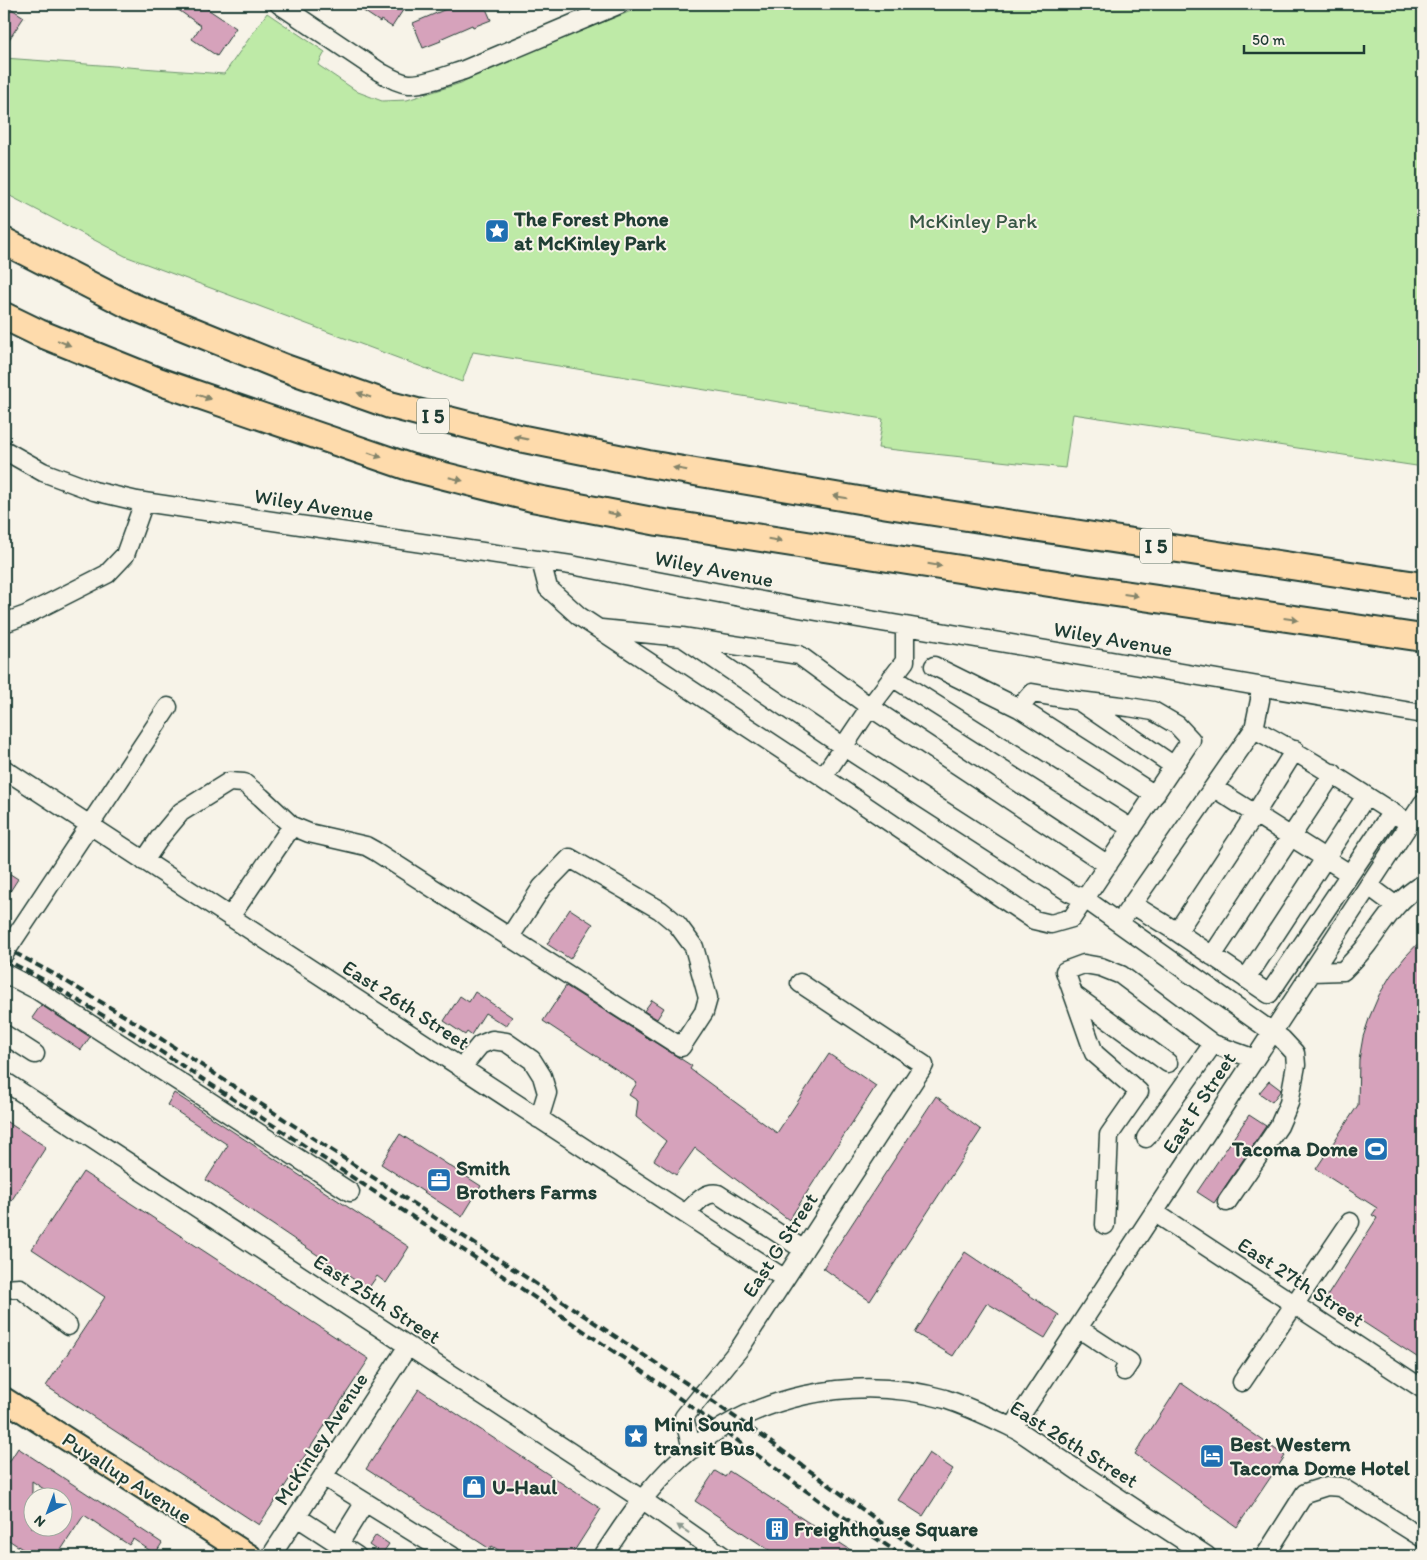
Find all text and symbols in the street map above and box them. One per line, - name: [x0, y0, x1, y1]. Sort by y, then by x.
- scale bar: [1244, 22, 1364, 54]
- text: 50 m: [1252, 31, 1285, 49]
- place label: The Forest Phone at McKinley Park: [513, 206, 669, 256]
- park label: McKinley Park: [909, 208, 1037, 233]
- place icon: The Forest Phone at McKinley Park: [484, 218, 510, 244]
- one-way arrow: [57, 340, 71, 348]
- one-way arrow: [356, 391, 371, 399]
- one-way arrow: [197, 394, 212, 401]
- road number: I 5: [417, 398, 449, 434]
- one-way arrow: [513, 434, 528, 442]
- one-way arrow: [367, 452, 382, 459]
- one-way arrow: [672, 465, 688, 473]
- one-way arrow: [448, 475, 463, 483]
- street label: Wiley Avenue: [253, 483, 376, 526]
- one-way arrow: [832, 493, 848, 501]
- one-way arrow: [607, 510, 623, 518]
- road number: I 5: [1140, 528, 1172, 564]
- one-way arrow: [767, 537, 783, 545]
- street label: Wiley Avenue: [653, 545, 776, 592]
- one-way arrow: [928, 562, 944, 570]
- one-way arrow: [1123, 591, 1139, 599]
- one-way arrow: [1284, 615, 1300, 623]
- street label: Wiley Avenue: [1052, 616, 1175, 661]
- street label: East 26th Street: [338, 954, 475, 1055]
- street label: East F Street: [1157, 1047, 1241, 1158]
- place label: Tacoma Dome: [1231, 1136, 1358, 1161]
- sports icon: Tacoma Dome: [1363, 1136, 1389, 1162]
- place label: Smith Brothers Farms: [456, 1155, 597, 1204]
- office icon: Smith Brothers Farms: [426, 1167, 452, 1193]
- street label: East G Street: [737, 1188, 823, 1302]
- street label: East 27th Street: [1233, 1231, 1369, 1332]
- street label: East 25th Street: [309, 1248, 446, 1349]
- street label: McKinley Avenue: [268, 1368, 373, 1510]
- street label: East 26th Street: [1006, 1394, 1143, 1493]
- place label: Mini Sound transit Bus: [654, 1411, 755, 1460]
- place icon: Mini Sound transit Bus: [623, 1423, 649, 1449]
- street label: Puyallup Avenue: [58, 1426, 197, 1529]
- place label: Best Western Tacoma Dome Hotel: [1229, 1431, 1411, 1480]
- hotel icon: Best Western Tacoma Dome Hotel: [1199, 1443, 1225, 1469]
- shop icon: U-Haul: [461, 1474, 487, 1500]
- place label: U-Haul: [492, 1474, 558, 1499]
- north arrow: [22, 1488, 72, 1538]
- text: N: [30, 1512, 49, 1531]
- building icon: Freighthouse Square: [764, 1516, 790, 1542]
- place label: Freighthouse Square: [794, 1516, 978, 1542]
- one-way arrow: [676, 1524, 690, 1534]

